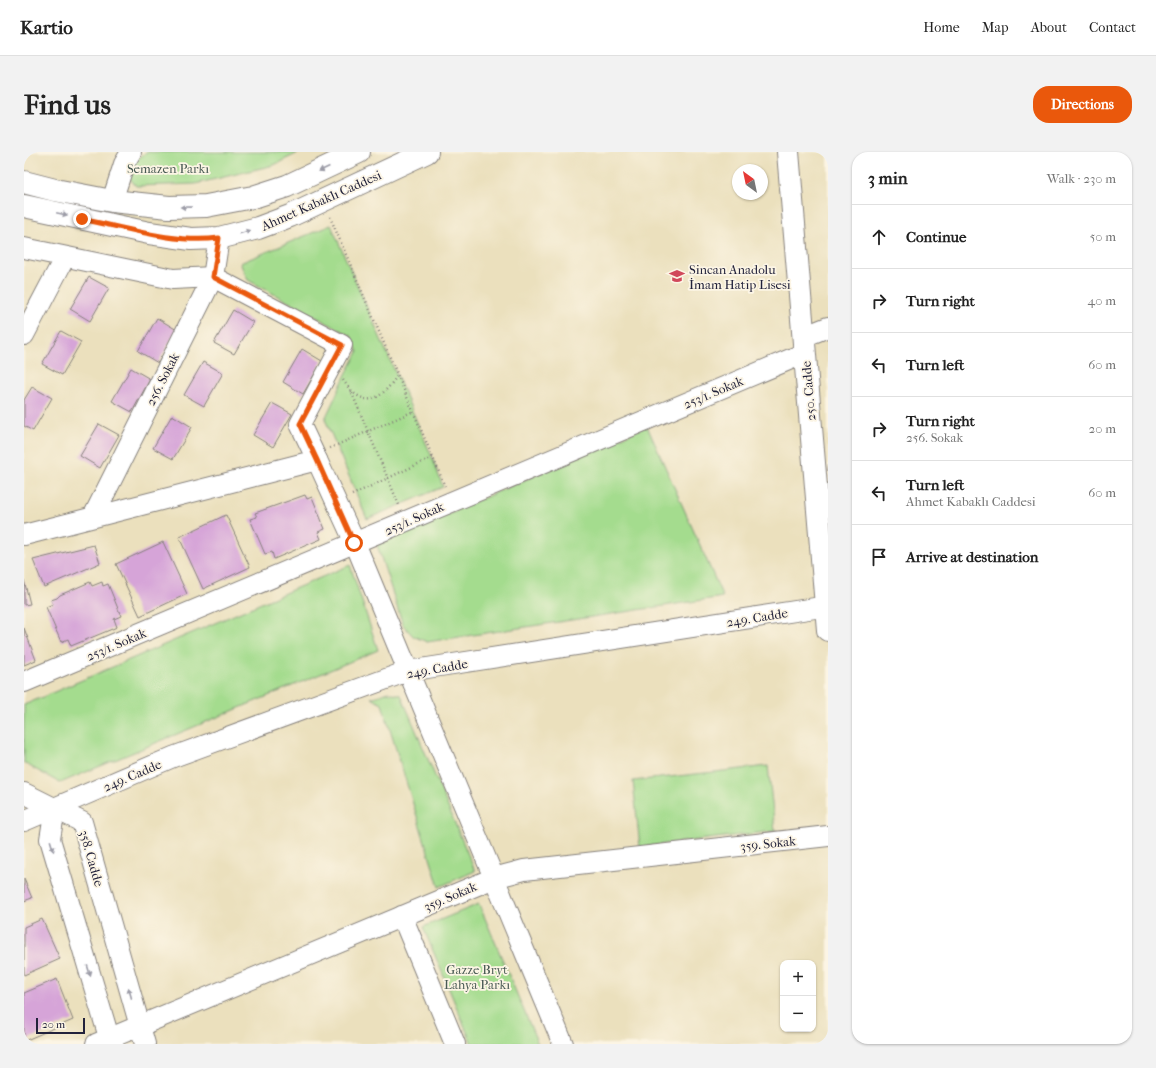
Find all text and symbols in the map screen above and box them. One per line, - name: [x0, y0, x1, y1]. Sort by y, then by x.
- text: Kartio: [20, 17, 73, 39]
- text: Home: [923, 19, 960, 36]
- text: Map: [982, 19, 1009, 36]
- text: About: [1031, 19, 1067, 36]
- text: Contact: [1089, 19, 1136, 36]
- button: Directions: [1033, 86, 1132, 123]
- text: Find us: [24, 88, 111, 121]
- park label: Semazen Parkı: [127, 161, 209, 176]
- north arrow: [732, 164, 768, 200]
- one-way arrow: [318, 166, 329, 172]
- street label: Ahmet Kabaklı Caddesi: [258, 167, 384, 234]
- text: 3 min: [868, 168, 908, 188]
- text: Walk · 230 m: [1047, 171, 1116, 186]
- one-way arrow: [179, 204, 192, 210]
- route end: [73, 210, 91, 228]
- one-way arrow: [56, 212, 68, 218]
- icon: ahead: [868, 226, 890, 248]
- text: Continue: [906, 228, 966, 246]
- one-way arrow: [239, 229, 251, 235]
- text: 50 m: [1090, 229, 1116, 244]
- place label: Sincan Anadolu İmam Hatip Lisesi: [689, 262, 791, 292]
- school or university icon: Sincan Anadolu İmam Hatip Lisesi: [668, 267, 686, 285]
- icon: right: [868, 290, 890, 312]
- text: Turn right: [906, 292, 975, 310]
- text: 40 m: [1088, 293, 1116, 308]
- street label: 256. Sokak: [143, 350, 182, 408]
- icon: left: [868, 354, 890, 376]
- text: Turn left: [906, 356, 964, 374]
- text: 60 m: [1088, 357, 1116, 372]
- street label: 250. Cadde: [798, 360, 819, 422]
- street label: 253/1. Sokak: [681, 373, 746, 412]
- text: Turn right: [906, 412, 975, 430]
- icon: right: [868, 418, 890, 440]
- text: 20 m: [1089, 421, 1116, 436]
- text: 256. Sokak: [906, 430, 963, 445]
- text: Turn left: [906, 476, 964, 494]
- icon: left: [868, 482, 890, 504]
- text: 60 m: [1088, 485, 1116, 500]
- text: Ahmet Kabaklı Caddesi: [906, 494, 1036, 509]
- street label: 253/1. Sokak: [382, 499, 446, 538]
- route start: [345, 534, 363, 552]
- icon: arrive: [868, 546, 890, 568]
- text: Arrive at destination: [906, 548, 1038, 566]
- street label: 249. Cadde: [725, 605, 789, 630]
- street label: 253/1. Sokak: [84, 625, 149, 664]
- street label: 249. Cadde: [405, 656, 469, 681]
- street label: 249. Cadde: [101, 756, 164, 794]
- street label: 358. Cadde: [76, 828, 107, 889]
- street label: 359. Sokak: [740, 833, 797, 854]
- one-way arrow: [49, 840, 55, 852]
- street label: 359. Sokak: [422, 879, 479, 914]
- map controls: [780, 960, 816, 1032]
- button: +: [780, 960, 816, 996]
- park label: Gazze Bryt Lahya Parkı: [444, 962, 510, 992]
- one-way arrow: [86, 965, 92, 977]
- one-way arrow: [127, 987, 133, 999]
- button: −: [780, 996, 816, 1032]
- scale bar: [36, 1016, 85, 1035]
- text: 20 m: [42, 1018, 65, 1031]

